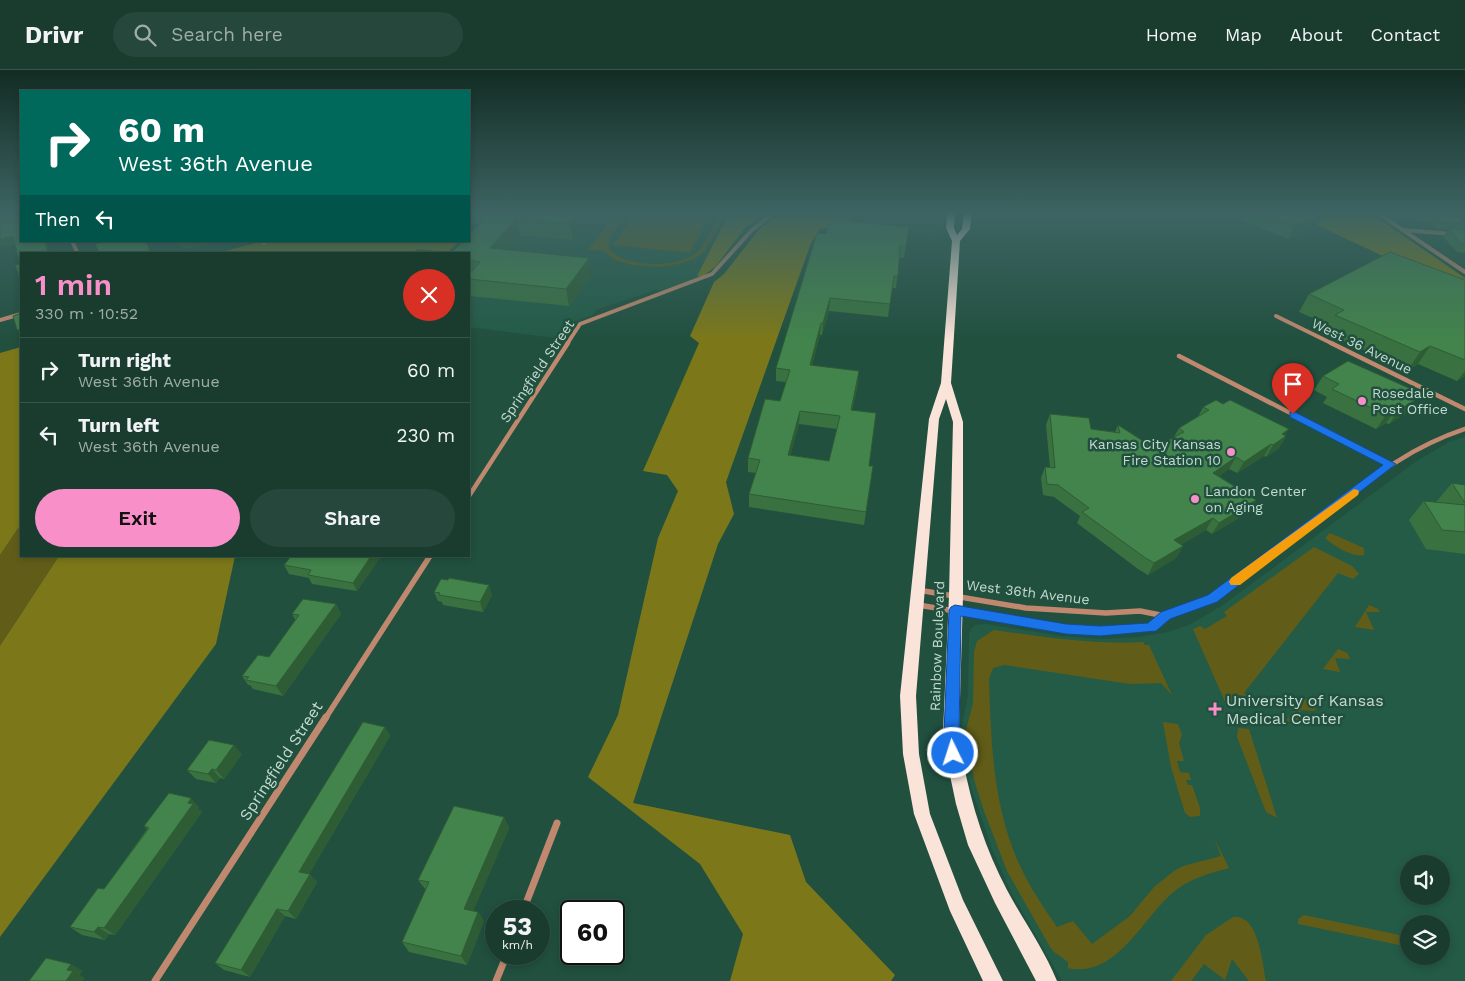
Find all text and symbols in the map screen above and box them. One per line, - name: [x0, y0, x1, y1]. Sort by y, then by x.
- search box: [113, 12, 463, 57]
- text: Drivr: [25, 21, 83, 49]
- icon: search: [131, 21, 159, 49]
- text: Search here: [171, 23, 283, 46]
- text: Home: [1146, 24, 1197, 45]
- text: Map: [1225, 24, 1262, 45]
- text: About: [1290, 24, 1342, 45]
- text: Contact: [1370, 24, 1440, 45]
- text: 60 m: [118, 109, 205, 151]
- icon: right: [35, 110, 100, 175]
- text: West 36th Avenue: [118, 151, 313, 176]
- icon: left: [91, 205, 119, 233]
- text: Then: [35, 208, 81, 231]
- text: 1 min: [35, 267, 112, 302]
- button: close: [403, 269, 455, 321]
- text: 330 m · 10:52: [35, 304, 138, 323]
- street label: West 36 Avenue: [1309, 315, 1415, 377]
- street label: Springfield Street: [497, 316, 577, 425]
- text: Turn right: [78, 349, 171, 372]
- icon: right: [35, 356, 63, 384]
- text: 60 m: [407, 359, 455, 382]
- pin: [1272, 363, 1314, 414]
- icon: arrive: [1279, 370, 1307, 398]
- text: West 36th Avenue: [78, 372, 220, 391]
- place label: Rosedale Post Office: [1372, 385, 1448, 417]
- marker: Rosedale Post Office: [1356, 395, 1368, 407]
- text: Turn left: [78, 414, 159, 437]
- icon: left: [35, 421, 63, 449]
- text: 230 m: [396, 424, 455, 447]
- place label: Kansas City Kansas Fire Station 10: [1089, 436, 1221, 468]
- text: West 36th Avenue: [78, 437, 220, 456]
- marker: Kansas City Kansas Fire Station 10: [1225, 446, 1237, 458]
- place label: Landon Center on Aging: [1205, 483, 1307, 515]
- button: Exit: [35, 489, 240, 547]
- button: Share: [250, 489, 455, 547]
- marker: Landon Center on Aging: [1189, 493, 1201, 505]
- street label: West 36th Avenue: [965, 577, 1091, 607]
- street label: Rainbow Boulevard: [927, 581, 947, 711]
- place label: University of Kansas Medical Center: [1226, 691, 1384, 728]
- street label: Springfield Street: [236, 698, 327, 824]
- marker: University of Kansas Medical Center: [1208, 702, 1222, 716]
- position arrow: [926, 726, 978, 778]
- map controls: [1400, 855, 1450, 965]
- button: sound: [1400, 855, 1450, 905]
- speed limit sign: 60: [560, 900, 625, 965]
- text: 53: [503, 912, 532, 941]
- button: layers: [1400, 915, 1450, 965]
- text: km/h: [502, 938, 533, 952]

